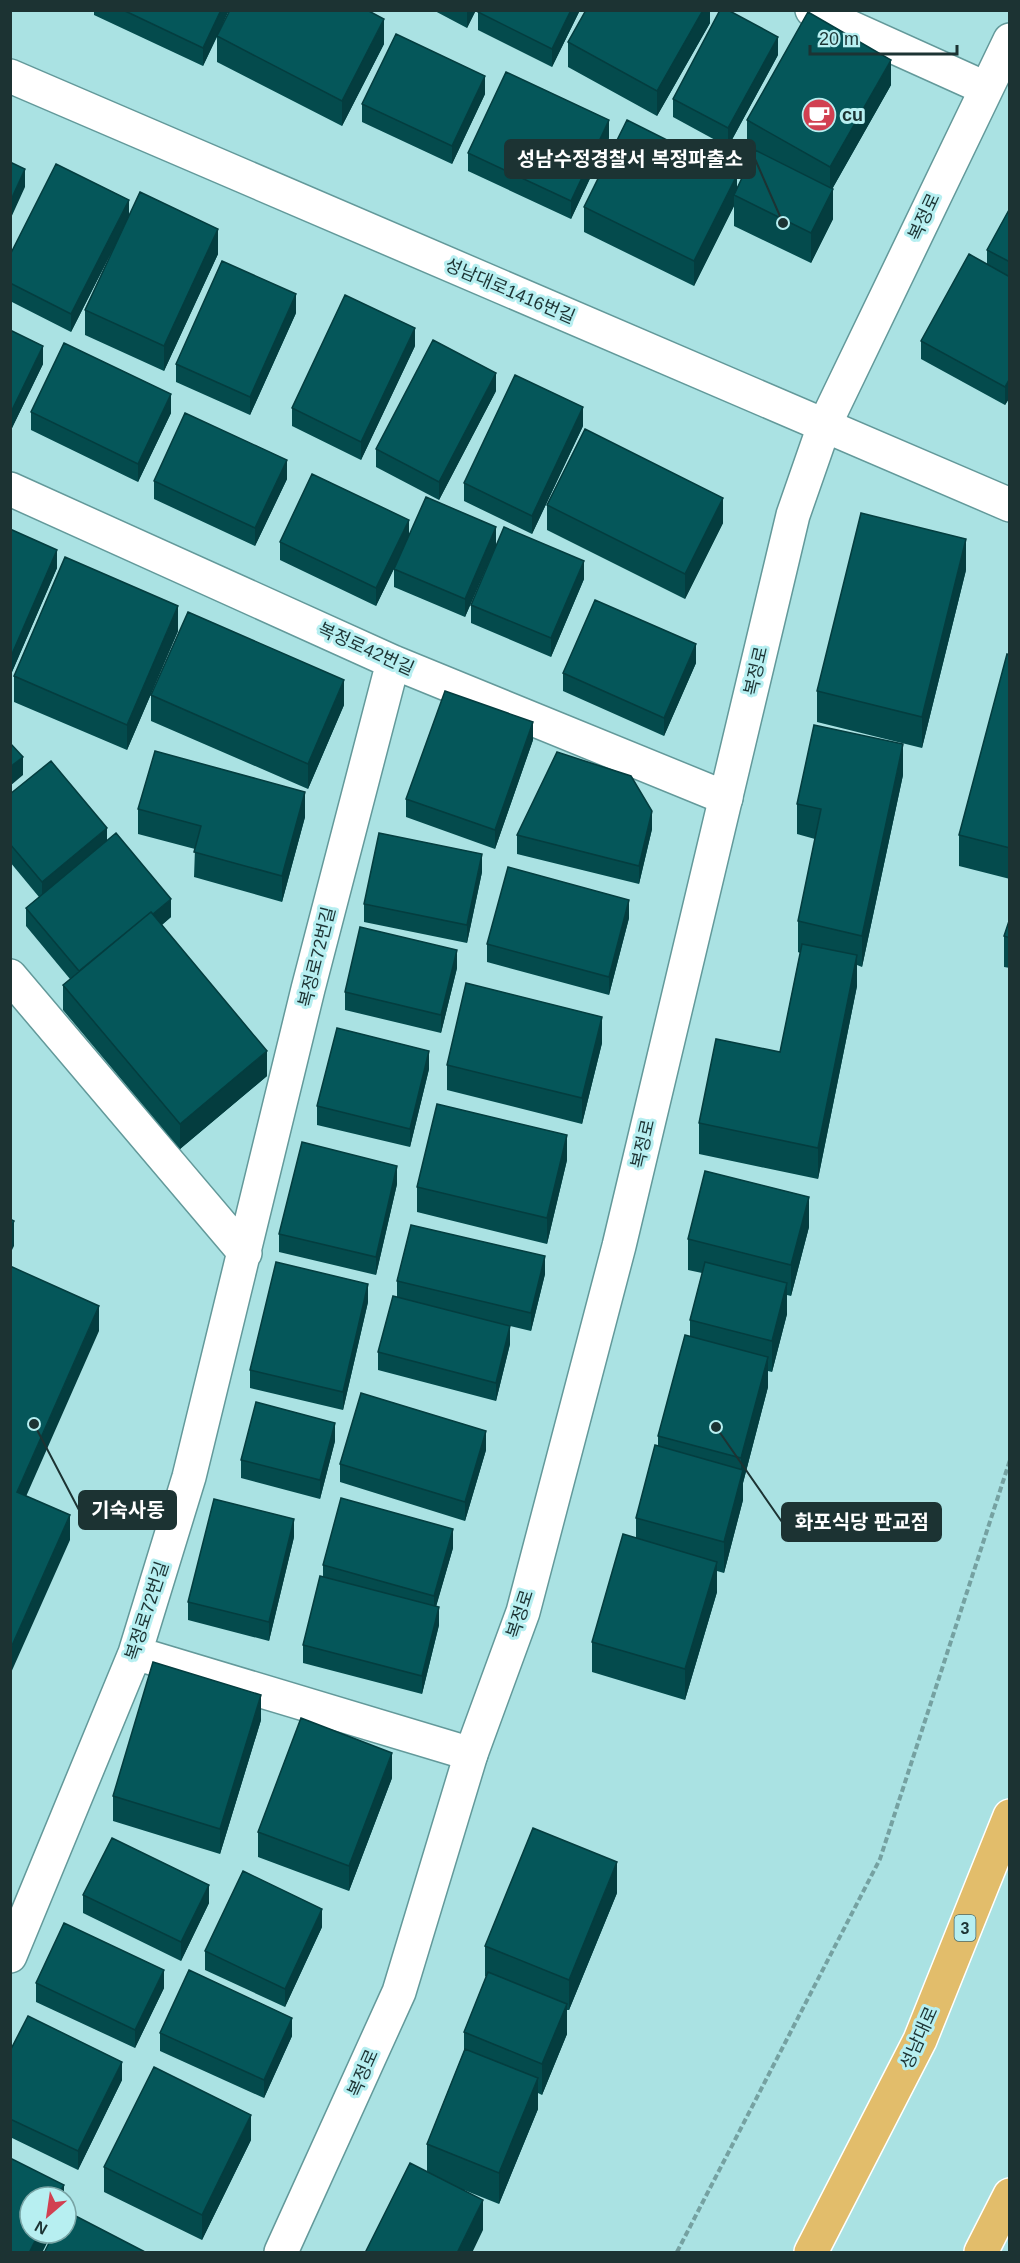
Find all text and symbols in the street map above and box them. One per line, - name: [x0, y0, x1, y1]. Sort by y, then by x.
- scale bar: [810, 18, 957, 56]
- text: 20 m: [819, 29, 859, 49]
- cafe icon: cu: [801, 97, 837, 133]
- place label: cu: [842, 105, 863, 125]
- callout: 성남수정경찰서 복정파출소: [505, 140, 755, 178]
- text: 성남수정경찰서 복정파출소: [517, 148, 743, 170]
- street label: 복정로: [904, 190, 944, 244]
- street label: 성남대로1416번길: [442, 255, 578, 327]
- street label: 복정로42번길: [315, 619, 417, 679]
- street label: 복정로: [741, 645, 771, 697]
- street label: 복정로72번길: [295, 905, 339, 1009]
- street label: 복정로: [628, 1118, 658, 1170]
- callout: 기숙사동: [79, 1491, 176, 1529]
- text: 기숙사동: [91, 1499, 165, 1521]
- callout: 화포식당 판교점: [782, 1503, 941, 1541]
- text: 화포식당 판교점: [795, 1511, 929, 1533]
- street label: 복정로72번길: [122, 1559, 172, 1663]
- street label: 복정로: [503, 1587, 537, 1641]
- road number: 3: [954, 1915, 976, 1941]
- street label: 성남대로: [896, 2004, 942, 2072]
- street label: 복정로: [344, 2046, 382, 2100]
- north arrow: [18, 2185, 78, 2245]
- text: N: [32, 2217, 50, 2238]

